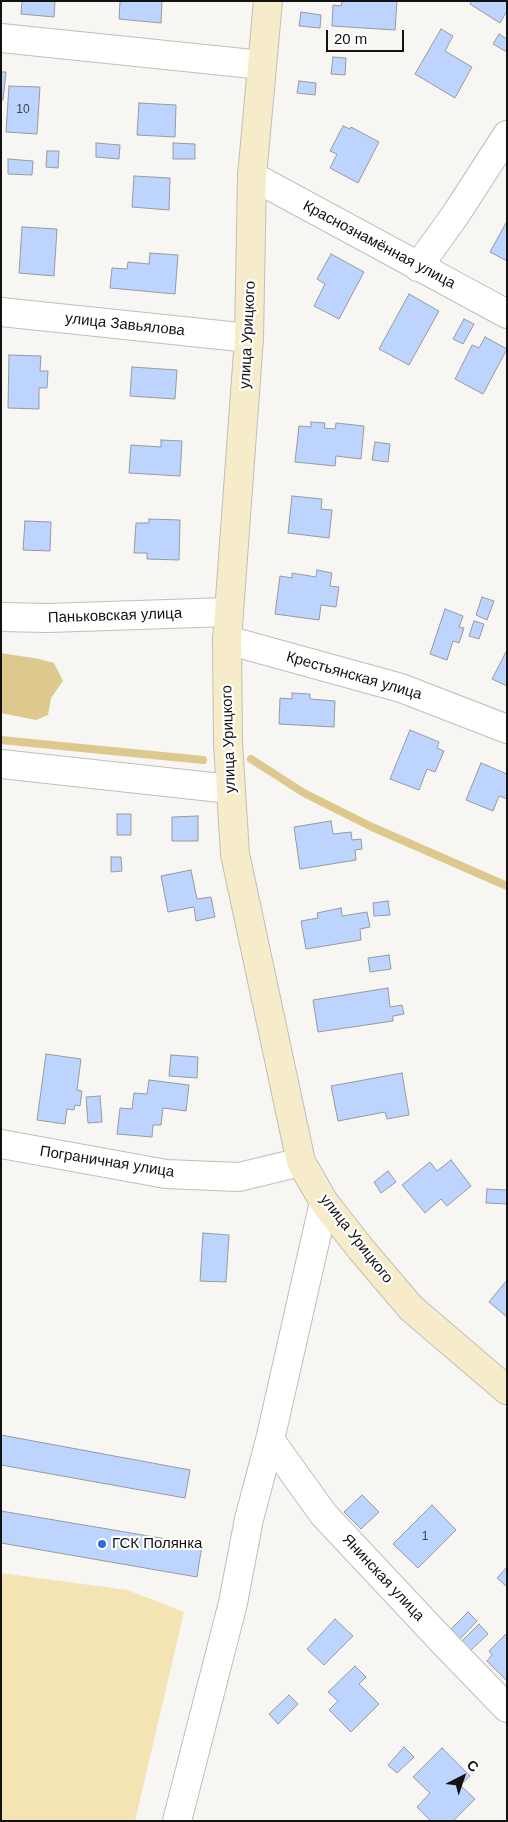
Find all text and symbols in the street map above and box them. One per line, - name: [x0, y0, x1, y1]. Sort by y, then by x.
- scale bar: [328, 20, 406, 52]
- text: 20 m: [334, 30, 367, 47]
- house number: 10: [16, 103, 30, 117]
- street label: Краснознамённая улица: [300, 197, 458, 293]
- street label: улица Урицкого: [236, 281, 260, 389]
- street label: улица Завьялова: [64, 310, 186, 340]
- street label: Паньковская улица: [48, 605, 182, 627]
- street label: Крестьянская улица: [284, 648, 424, 704]
- street label: улица Урицкого: [218, 685, 240, 793]
- street label: Пограничная улица: [38, 1142, 176, 1182]
- street label: улица Урицкого: [316, 1191, 396, 1287]
- house number: 1: [422, 1530, 428, 1544]
- street label: Янинская улица: [338, 1531, 428, 1625]
- place label: ГСК Полянка: [112, 1535, 202, 1553]
- marker: ГСК Полянка: [96, 1538, 108, 1550]
- north arrow: [438, 1752, 488, 1802]
- text: С: [464, 1756, 482, 1775]

